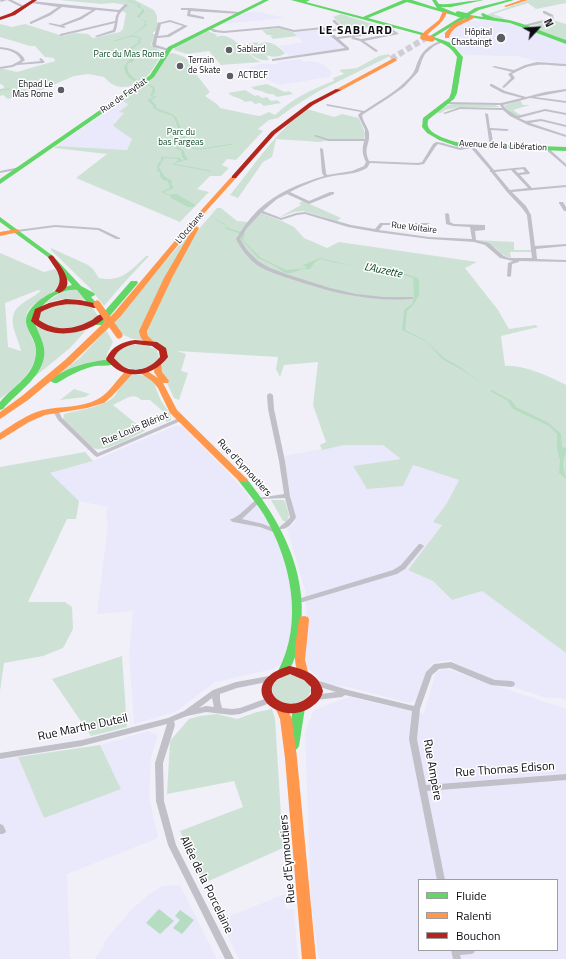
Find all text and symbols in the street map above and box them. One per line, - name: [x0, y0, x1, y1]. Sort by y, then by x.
- north arrow: [518, 8, 558, 48]
- text: N: [540, 16, 558, 30]
- district label: LE SABLARD: [319, 24, 393, 38]
- place label: Hôpital Chastaingt: [451, 28, 492, 49]
- marker: Hôpital Chastaingt: [495, 32, 507, 44]
- marker: Sablard: [224, 45, 234, 55]
- place label: Sablard: [237, 45, 265, 55]
- park label: Parc du Mas Rome: [94, 50, 164, 60]
- place label: Terrain de Skate: [188, 56, 221, 77]
- marker: Terrain de Skate: [175, 61, 185, 71]
- marker: ACTBCF: [225, 71, 235, 81]
- place label: ACTBCF: [238, 71, 268, 81]
- street label: Rue de Feytiat: [99, 76, 149, 116]
- place label: Ehpad Le Mas Rome: [12, 80, 53, 101]
- marker: Ehpad Le Mas Rome: [56, 85, 66, 95]
- park label: Parc du bas Fargeas: [158, 128, 204, 149]
- street label: Avenue de la Libération: [459, 138, 547, 154]
- street label: L'Occitane: [174, 210, 206, 246]
- street label: Rue Voltaire: [391, 220, 437, 236]
- water label: L'Auzette: [363, 261, 403, 281]
- street label: Rue Louis Blériot: [100, 410, 170, 448]
- street label: Rue d'Eymoutiers: [214, 437, 274, 499]
- street label: Rue Marthe Duteil: [37, 711, 129, 745]
- street label: Rue Ampère: [420, 738, 444, 802]
- street label: Rue Thomas Edison: [455, 759, 555, 781]
- street label: Rue d'Eymoutiers: [277, 814, 299, 904]
- street label: Allée de la Porcelaine: [176, 834, 236, 936]
- legend: [418, 879, 558, 951]
- text: Fluide: [456, 886, 487, 905]
- text: Ralenti: [456, 906, 491, 925]
- text: Bouchon: [456, 926, 501, 945]

